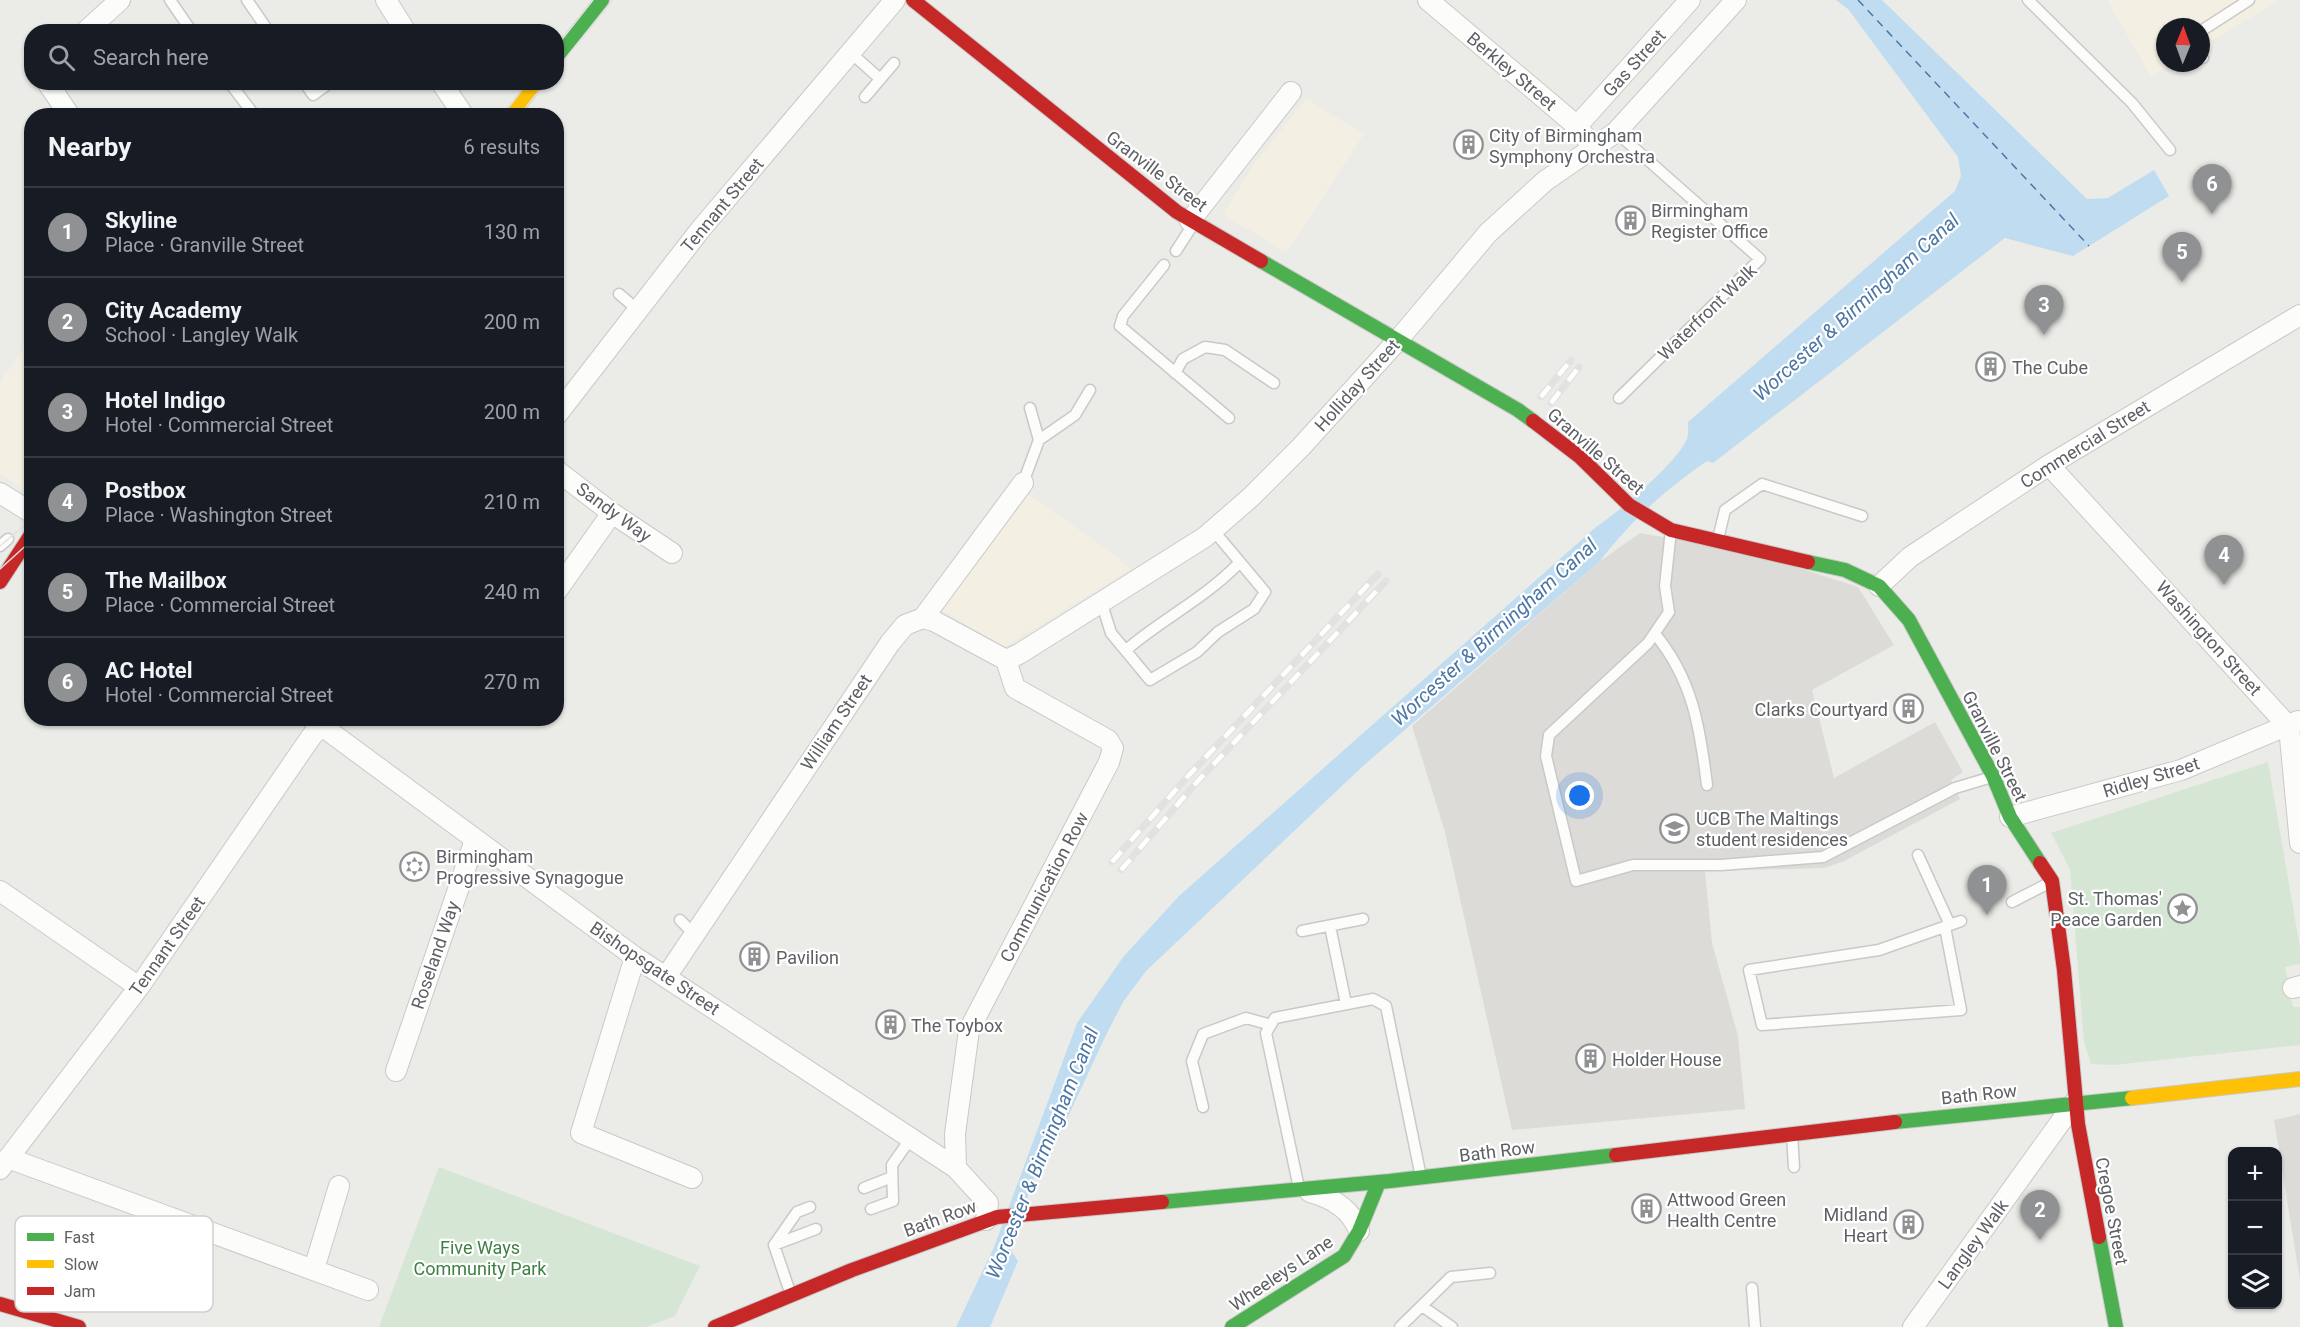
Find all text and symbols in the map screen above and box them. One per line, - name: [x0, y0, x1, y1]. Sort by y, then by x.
- north arrow: [2156, 18, 2210, 72]
- search box: [24, 24, 564, 90]
- street label: Gas Street: [1598, 25, 1670, 101]
- street label: Berkley Street: [1463, 28, 1561, 115]
- icon: search: [45, 41, 78, 74]
- text: Search here: [93, 45, 209, 70]
- place label: City of Birmingham Symphony Orchestra: [1489, 125, 1655, 167]
- street label: Granville Street: [1102, 126, 1212, 216]
- building icon: City of Birmingham Symphony Orchestra: [1452, 129, 1484, 161]
- text: Nearby: [48, 132, 131, 162]
- text: 6 results: [464, 135, 540, 159]
- street label: Tennant Street: [676, 153, 768, 257]
- pin: 6: [2192, 164, 2232, 214]
- place label: Birmingham Register Office: [1651, 200, 1768, 242]
- building icon: Birmingham Register Office: [1614, 204, 1646, 236]
- text: Skyline: [105, 208, 177, 233]
- water label: Worcester & Birmingham Canal: [1748, 208, 1964, 406]
- text: 1: [62, 220, 73, 244]
- text: 130 m: [484, 220, 540, 244]
- pin: 5: [2162, 232, 2202, 282]
- text: Place · Granville Street: [105, 233, 304, 257]
- street label: Waterfront Walk: [1653, 259, 1761, 364]
- pin: 3: [2024, 286, 2064, 335]
- text: City Academy: [105, 298, 242, 323]
- text: 2: [62, 310, 73, 334]
- text: 200 m: [484, 310, 540, 334]
- text: School · Langley Walk: [105, 323, 298, 347]
- street label: Holliday Street: [1310, 335, 1404, 435]
- building icon: The Cube: [1975, 351, 2007, 383]
- place label: The Cube: [2012, 357, 2088, 378]
- text: Hotel Indigo: [105, 388, 226, 413]
- street label: Commercial Street: [2016, 396, 2154, 492]
- text: 3: [62, 400, 73, 424]
- text: 200 m: [484, 400, 540, 424]
- street label: Granville Street: [1543, 403, 1649, 499]
- text: Hotel · Commercial Street: [105, 413, 333, 437]
- text: Postbox: [105, 478, 186, 503]
- street label: Sandy Way: [572, 478, 656, 546]
- text: 4: [62, 490, 73, 514]
- text: 210 m: [484, 490, 540, 514]
- text: Place · Washington Street: [105, 503, 333, 527]
- water label: Worcester & Birmingham Canal: [1386, 533, 1602, 731]
- pin: 4: [2204, 536, 2244, 585]
- text: The Mailbox: [105, 568, 227, 593]
- street label: Washington Street: [2152, 576, 2266, 700]
- text: 5: [62, 580, 73, 604]
- text: 240 m: [484, 580, 540, 604]
- text: Place · Commercial Street: [105, 593, 335, 617]
- text: AC Hotel: [105, 658, 193, 683]
- text: 6: [62, 670, 73, 694]
- text: 270 m: [484, 670, 540, 694]
- street label: William Street: [796, 670, 876, 774]
- text: Hotel · Commercial Street: [105, 683, 333, 707]
- street label: Granville Street: [1958, 687, 2032, 805]
- building icon: Clarks Courtyard: [1893, 693, 1925, 725]
- place label: Clarks Courtyard: [1755, 699, 1888, 720]
- street label: Ridley Street: [2100, 752, 2202, 802]
- your location: [1565, 781, 1594, 810]
- street label: Communication Row: [996, 808, 1093, 966]
- place label: UCB The Maltings student residences: [1696, 808, 1848, 850]
- school or university icon: UCB The Maltings student residences: [1659, 812, 1691, 844]
- place label: Birmingham Progressive Synagogue: [436, 846, 624, 888]
- synagogue icon: Birmingham Progressive Synagogue: [399, 850, 431, 882]
- pin: 1: [1968, 866, 2006, 915]
- place label: St. Thomas' Peace Garden: [2050, 888, 2162, 930]
- street label: Tennant Street: [125, 892, 209, 1000]
- place icon: St. Thomas' Peace Garden: [2167, 892, 2199, 924]
- street label: Roseland Way: [407, 898, 463, 1012]
- street label: Bishopsgate Street: [586, 917, 724, 1019]
- building icon: Pavilion: [739, 941, 771, 973]
- place label: Pavilion: [776, 947, 839, 968]
- building icon: The Toybox: [874, 1009, 906, 1041]
- place label: The Toybox: [911, 1015, 1003, 1036]
- water label: Worcester & Birmingham Canal: [980, 1024, 1104, 1282]
- building icon: Holder House: [1575, 1043, 1607, 1075]
- place label: Holder House: [1612, 1049, 1722, 1070]
- street label: Bath Row: [1940, 1080, 2018, 1108]
- street label: Bath Row: [1458, 1136, 1537, 1166]
- map controls: [2228, 1147, 2282, 1309]
- button: +: [2228, 1147, 2282, 1201]
- street label: Cregoe Street: [2091, 1155, 2133, 1267]
- place label: Attwood Green Health Centre: [1667, 1189, 1786, 1231]
- pin: 2: [2020, 1190, 2060, 1240]
- building icon: Attwood Green Health Centre: [1630, 1193, 1662, 1225]
- street label: Bath Row: [901, 1195, 980, 1241]
- street label: Langley Walk: [1934, 1195, 2013, 1293]
- button: −: [2228, 1201, 2282, 1255]
- place label: Midland Heart: [1823, 1204, 1888, 1246]
- building icon: Midland Heart: [1893, 1208, 1925, 1240]
- legend: [15, 1216, 213, 1312]
- text: Fast: [64, 1228, 95, 1247]
- street label: Wheeleys Lane: [1225, 1231, 1337, 1315]
- park label: Five Ways Community Park: [414, 1237, 547, 1279]
- text: Slow: [64, 1255, 99, 1274]
- button: layers: [2228, 1255, 2282, 1309]
- text: Jam: [64, 1282, 96, 1301]

